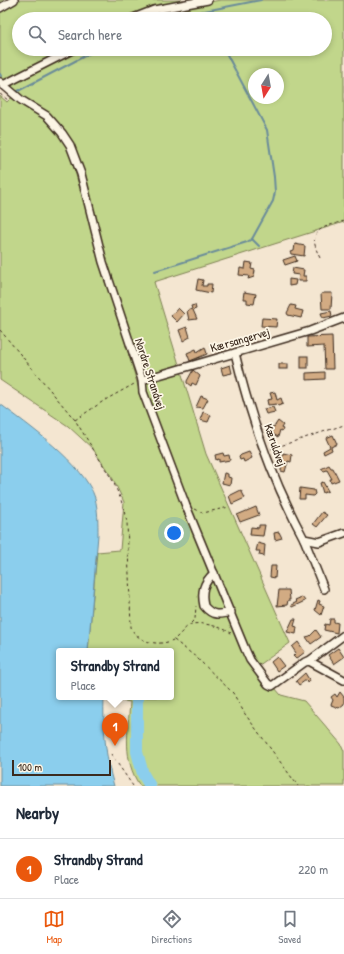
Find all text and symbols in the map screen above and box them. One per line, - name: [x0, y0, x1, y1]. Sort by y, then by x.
- search box: [12, 12, 332, 56]
- icon: search: [26, 23, 48, 45]
- text: Search here: [58, 24, 122, 45]
- north arrow: [248, 68, 284, 104]
- street label: Kærsangervej: [208, 323, 272, 356]
- street label: Nordre Strandvej: [131, 336, 170, 412]
- street label: Kæruldvej: [260, 421, 291, 469]
- your location: [164, 523, 184, 543]
- popup: [56, 648, 174, 700]
- text: Strandby Strand: [71, 655, 159, 676]
- text: Place: [71, 676, 96, 694]
- pin: 1: [102, 713, 128, 746]
- scale bar: [12, 758, 111, 777]
- text: 100 m: [18, 760, 42, 774]
- text: Nearby: [16, 801, 59, 824]
- text: Strandby Strand: [54, 849, 143, 870]
- text: 1: [27, 860, 31, 878]
- text: 220 m: [298, 860, 328, 878]
- text: Place: [54, 870, 79, 888]
- tab: Map: [43, 908, 65, 946]
- tab: Directions: [152, 908, 192, 946]
- tab: Saved: [278, 908, 301, 946]

